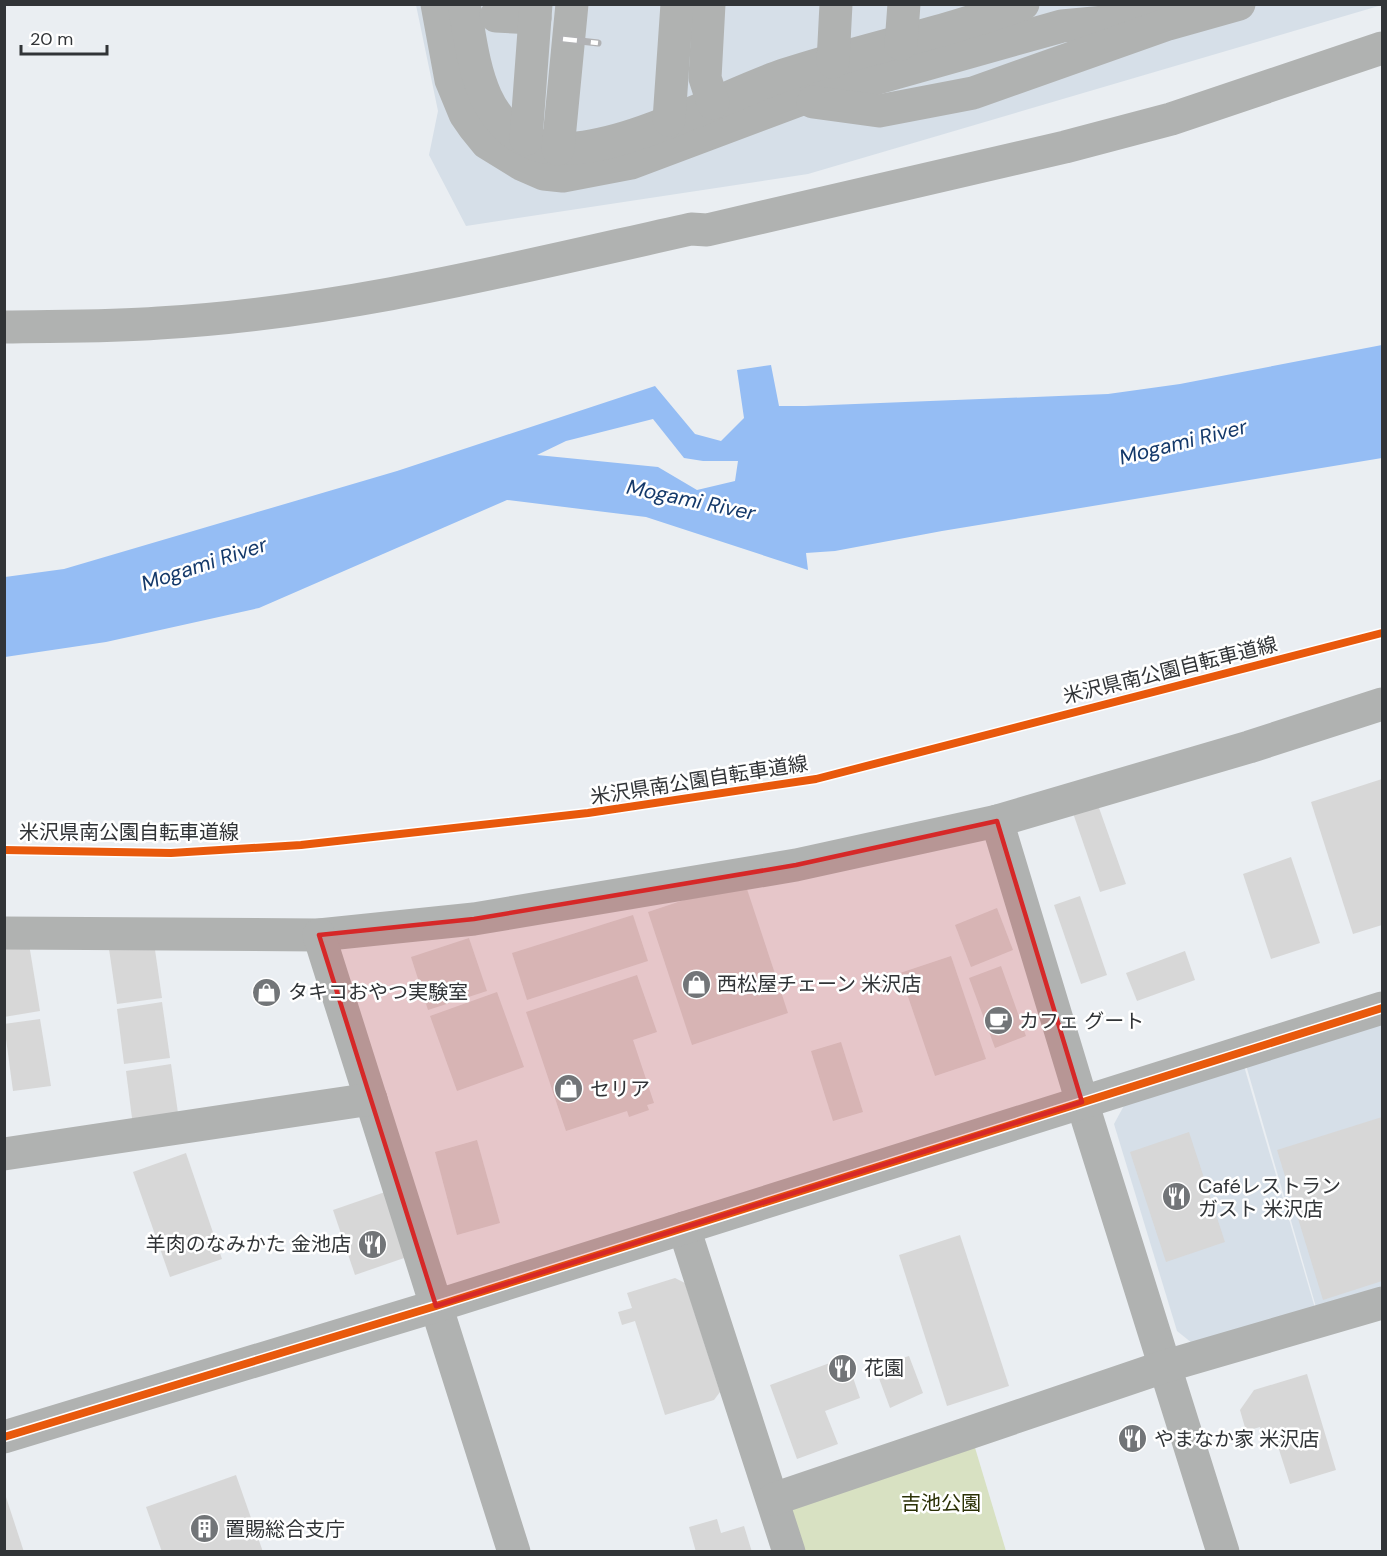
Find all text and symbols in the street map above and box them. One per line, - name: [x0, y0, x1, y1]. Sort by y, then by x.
- scale bar: [21, 18, 106, 56]
- text: 20 m: [30, 27, 73, 51]
- water label: Mogami River: [1116, 412, 1251, 471]
- water label: Mogami River: [624, 473, 759, 528]
- water label: Mogami River: [137, 530, 272, 598]
- street label: 米沢県南公園自転車道線: [1060, 631, 1280, 709]
- street label: 米沢県南公園自転車道線: [588, 750, 810, 810]
- street label: 米沢県南公園自転車道線: [19, 819, 239, 845]
- shop icon: 西松屋チェーン 米沢店: [680, 968, 712, 1000]
- place label: 西松屋チェーン 米沢店: [717, 971, 921, 997]
- shop icon: タキコおやつ実験室: [251, 976, 283, 1008]
- place label: タキコおやつ実験室: [288, 979, 468, 1005]
- cafe icon: カフェ グート: [982, 1005, 1014, 1037]
- place label: カフェ グート: [1019, 1008, 1144, 1034]
- shop icon: セリア: [553, 1073, 585, 1105]
- place label: セリア: [590, 1076, 650, 1102]
- place label: Caféレストラン ガスト 米沢店: [1198, 1173, 1341, 1222]
- restaurant icon: Caféレストラン ガスト 米沢店: [1161, 1181, 1193, 1213]
- restaurant icon: 羊肉のなみかた 金池店: [356, 1228, 388, 1260]
- place label: 羊肉のなみかた 金池店: [146, 1231, 351, 1257]
- restaurant icon: 花園: [827, 1352, 859, 1384]
- place label: 花園: [864, 1355, 904, 1381]
- restaurant icon: やまなか家 米沢店: [1117, 1423, 1149, 1455]
- place label: やまなか家 米沢店: [1154, 1426, 1319, 1452]
- park label: 吉池公園: [901, 1490, 981, 1516]
- building icon: 置賜総合支庁: [188, 1513, 220, 1545]
- place label: 置賜総合支庁: [225, 1516, 345, 1542]

